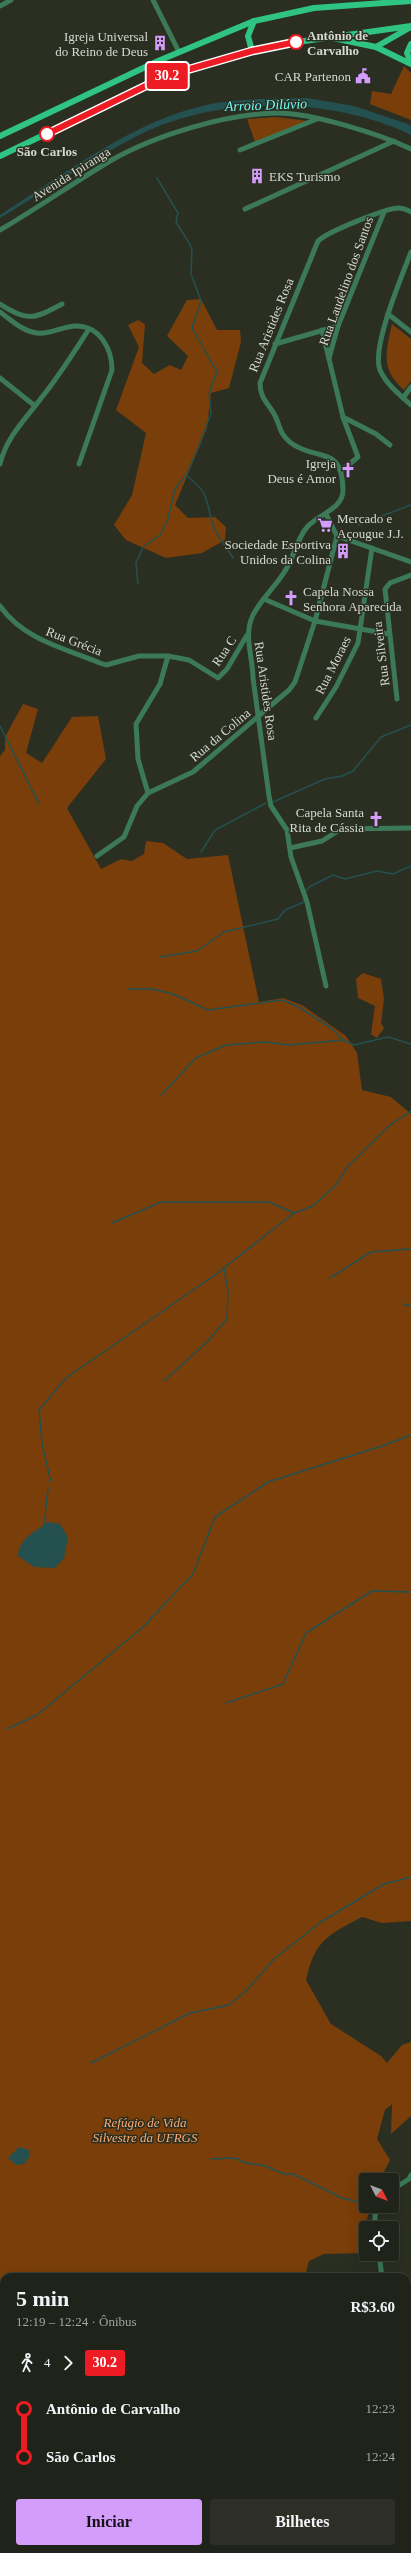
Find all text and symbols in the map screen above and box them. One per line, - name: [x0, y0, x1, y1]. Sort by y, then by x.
- place label: Antônio de Carvalho: [307, 28, 368, 58]
- place label: Igreja Universal do Reino de Deus: [55, 29, 148, 59]
- building icon: Igreja Universal do Reino de Deus: [151, 34, 169, 52]
- marker: Antônio de Carvalho: [288, 34, 304, 50]
- line badge: 30.2: [139, 63, 195, 89]
- public building icon: CAR Partenon: [354, 67, 372, 85]
- text: 30.2: [155, 68, 179, 83]
- place label: CAR Partenon: [275, 69, 351, 84]
- water label: Arroio Dilúvio: [224, 96, 307, 114]
- marker: São Carlos: [39, 126, 55, 142]
- place label: São Carlos: [17, 144, 77, 159]
- street label: Avenida Ipiranga: [29, 144, 113, 204]
- building icon: EKS Turismo: [248, 167, 266, 185]
- place label: EKS Turismo: [269, 169, 340, 184]
- street label: Rua Laudelino dos Santos: [316, 214, 376, 348]
- street label: Rua Aristides Rosa: [245, 276, 297, 374]
- place label: Igreja Deus é Amor: [267, 456, 337, 486]
- church icon: Igreja Deus é Amor: [339, 461, 357, 479]
- place label: Mercado e Açougue J.J.: [337, 511, 404, 541]
- supermarket icon: Mercado e Açougue J.J.: [316, 516, 334, 534]
- place label: Sociedade Esportiva Unidos da Colina: [225, 537, 331, 567]
- building icon: Sociedade Esportiva Unidos da Colina: [334, 542, 352, 560]
- place label: Capela Nossa Senhora Aparecida: [303, 584, 402, 614]
- church icon: Capela Nossa Senhora Aparecida: [282, 589, 300, 607]
- street label: Rua Silveira: [370, 621, 392, 687]
- street label: Rua Grécia: [44, 623, 104, 659]
- street label: Rua C: [209, 633, 239, 669]
- street label: Rua Moraes: [312, 633, 354, 697]
- street label: Rua Aristides Rosa: [252, 641, 280, 742]
- street label: Rua da Colina: [187, 705, 253, 765]
- place label: Capela Santa Rita de Cássia: [290, 805, 364, 835]
- church icon: Capela Santa Rita de Cássia: [367, 810, 385, 828]
- park label: Refúgio de Vida Silvestre da UFRGS: [93, 2115, 198, 2145]
- north arrow: [359, 2173, 399, 2213]
- map controls: [359, 2173, 399, 2261]
- button: locate: [359, 2221, 399, 2261]
- text: 5 min: [16, 2286, 69, 2311]
- text: R$3.60: [350, 2299, 395, 2315]
- text: 12:19 – 12:24 · Ônibus: [16, 2314, 137, 2329]
- icon: walk: [16, 2352, 38, 2374]
- icon: forward: [57, 2352, 79, 2374]
- text: 4: [44, 2355, 51, 2370]
- text: 30.2: [93, 2355, 117, 2370]
- text: Antônio de Carvalho: [46, 2401, 180, 2417]
- text: 12:23: [365, 2401, 395, 2416]
- text: São Carlos: [46, 2449, 116, 2465]
- text: 12:24: [365, 2449, 395, 2464]
- button: Iniciar: [16, 2499, 202, 2545]
- button: Bilhetes: [210, 2499, 395, 2545]

